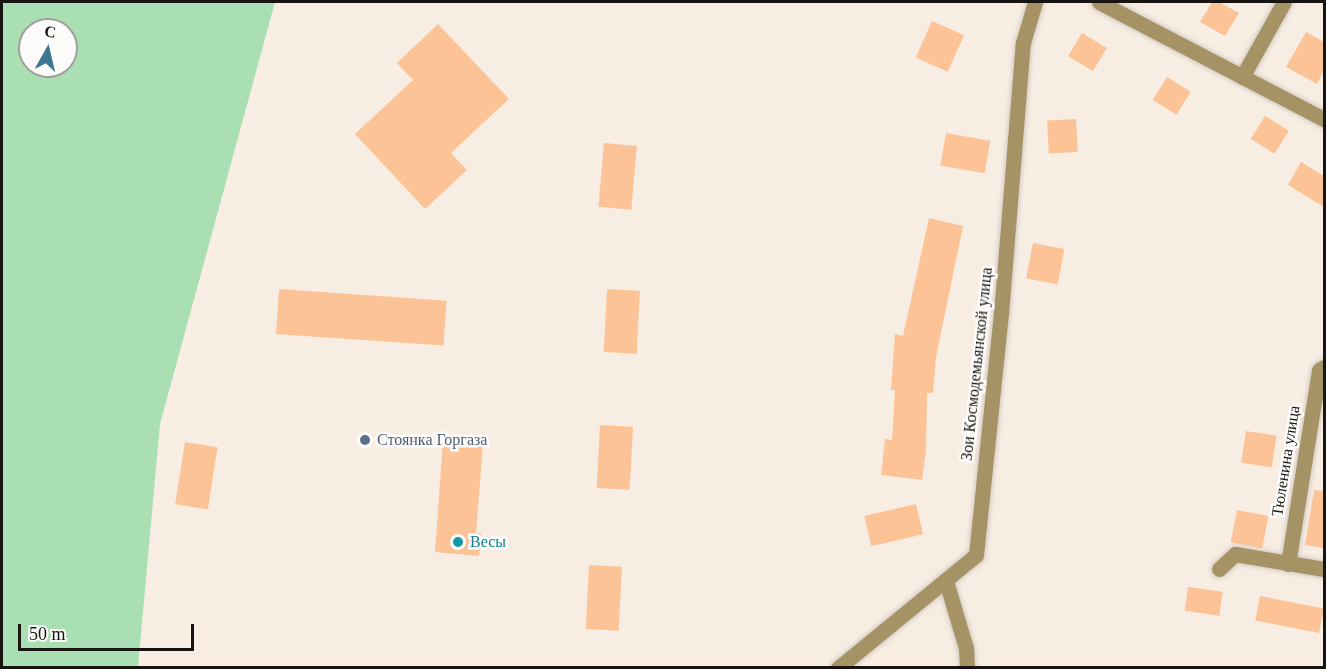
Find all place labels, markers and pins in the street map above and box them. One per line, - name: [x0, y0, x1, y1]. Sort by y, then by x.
- place label: Стоянка Горгаза: [377, 430, 487, 450]
- marker: Стоянка Горгаза: [358, 433, 372, 447]
- place label: Весы: [470, 532, 506, 552]
- marker: Весы: [451, 535, 465, 549]

